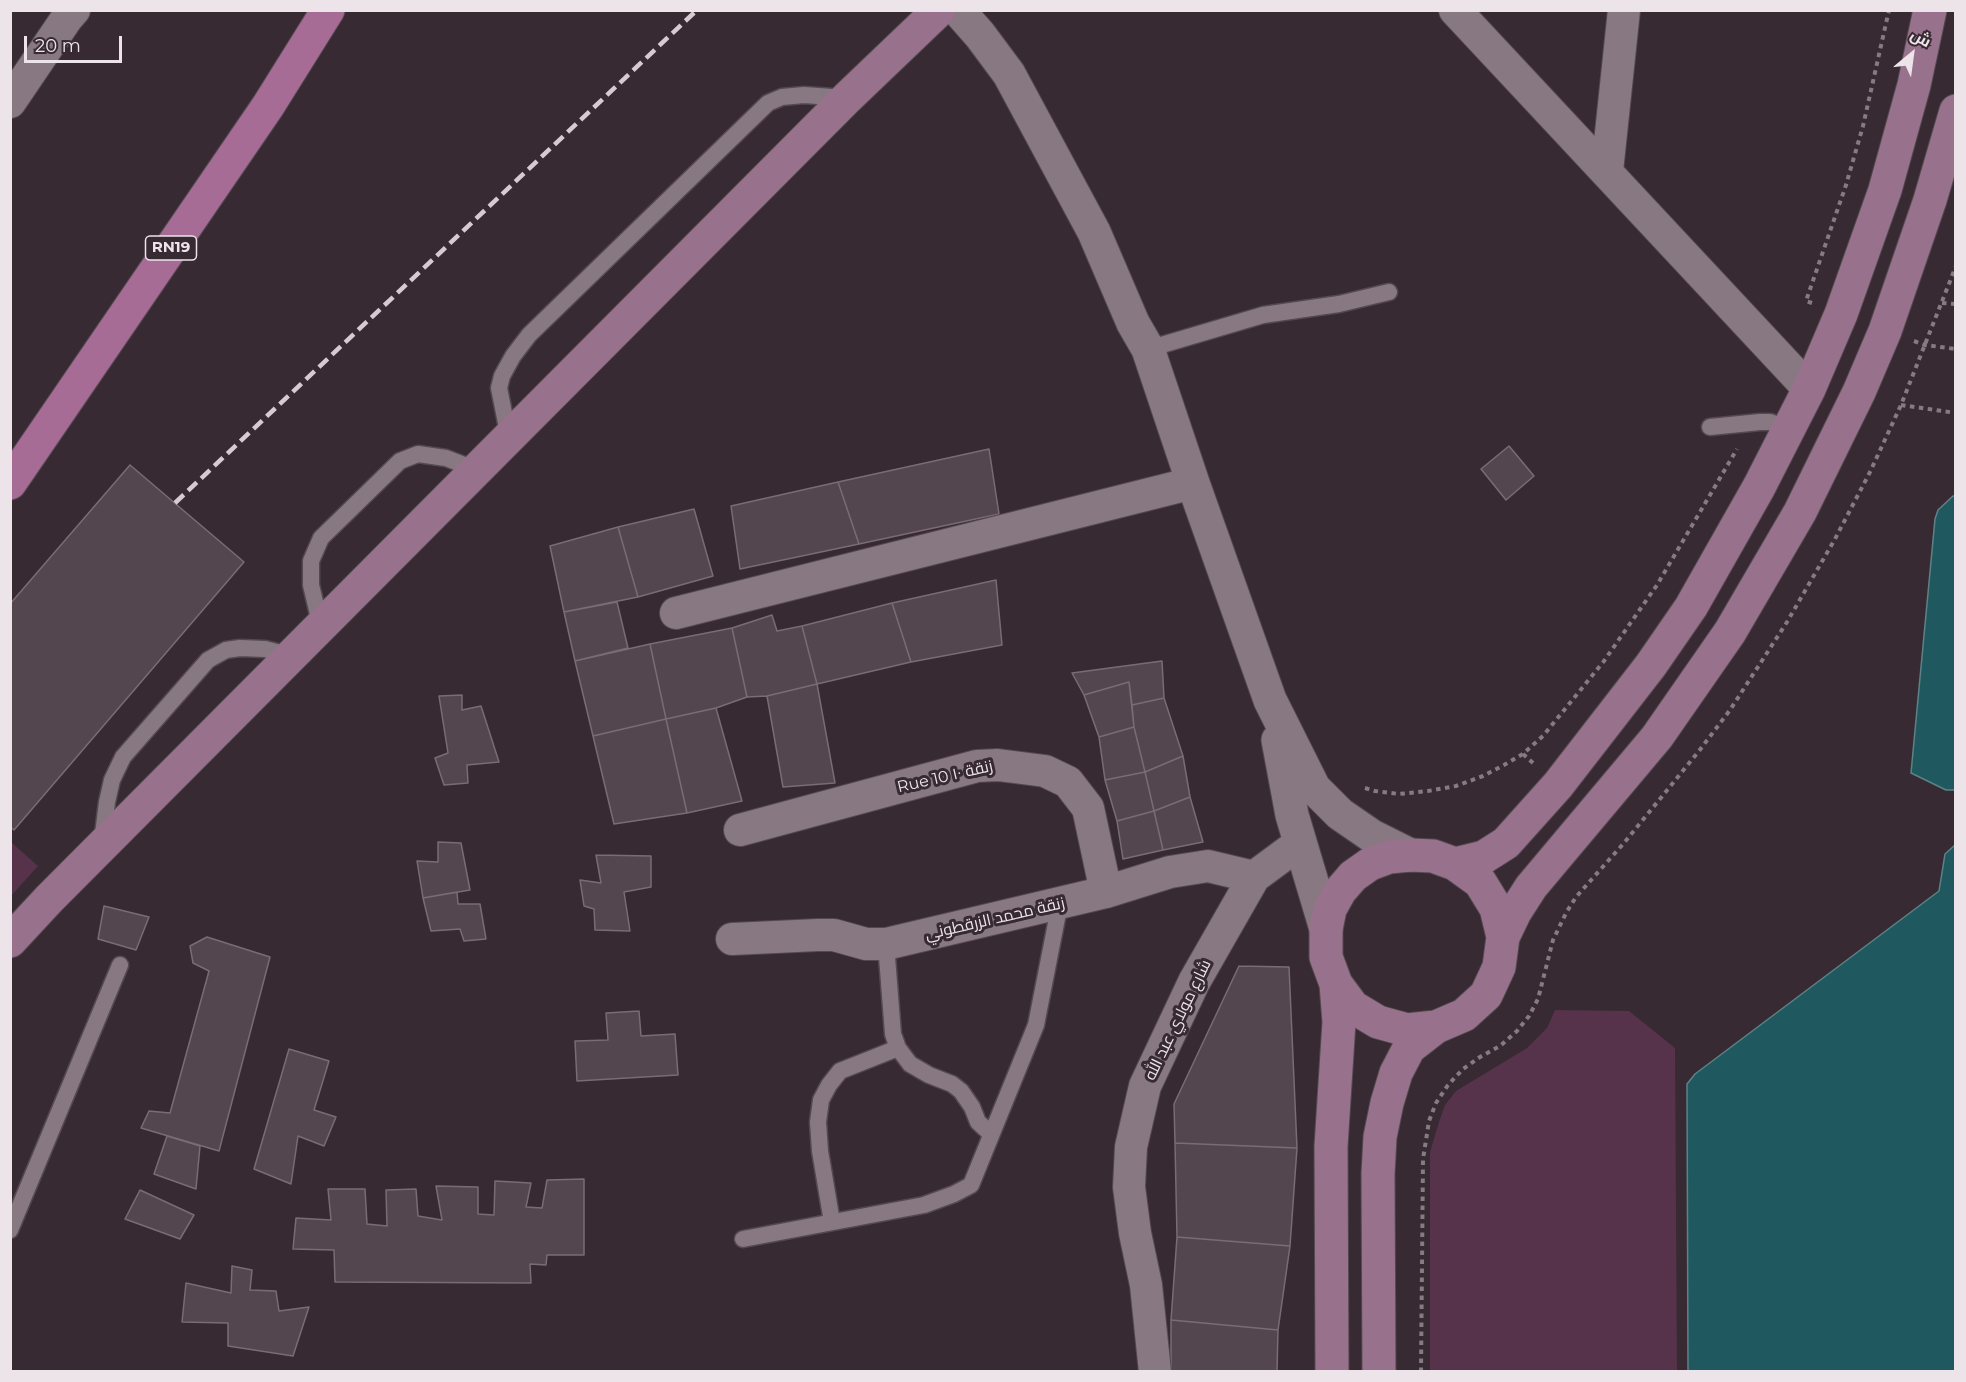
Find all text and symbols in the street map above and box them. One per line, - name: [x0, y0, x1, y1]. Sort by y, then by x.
- scale bar: [27, 24, 124, 62]
- north arrow: [1882, 24, 1942, 84]
- text: ش: [1907, 25, 1935, 51]
- text: 20 m: [35, 35, 81, 57]
- road number: RN19: [146, 236, 196, 260]
- street label: Rue 10 زنقة ١٠: [895, 757, 995, 797]
- street label: زنقة محمد الزرقطوني: [923, 894, 1067, 944]
- street label: شارع مولاي عبد الله: [1141, 957, 1215, 1083]

